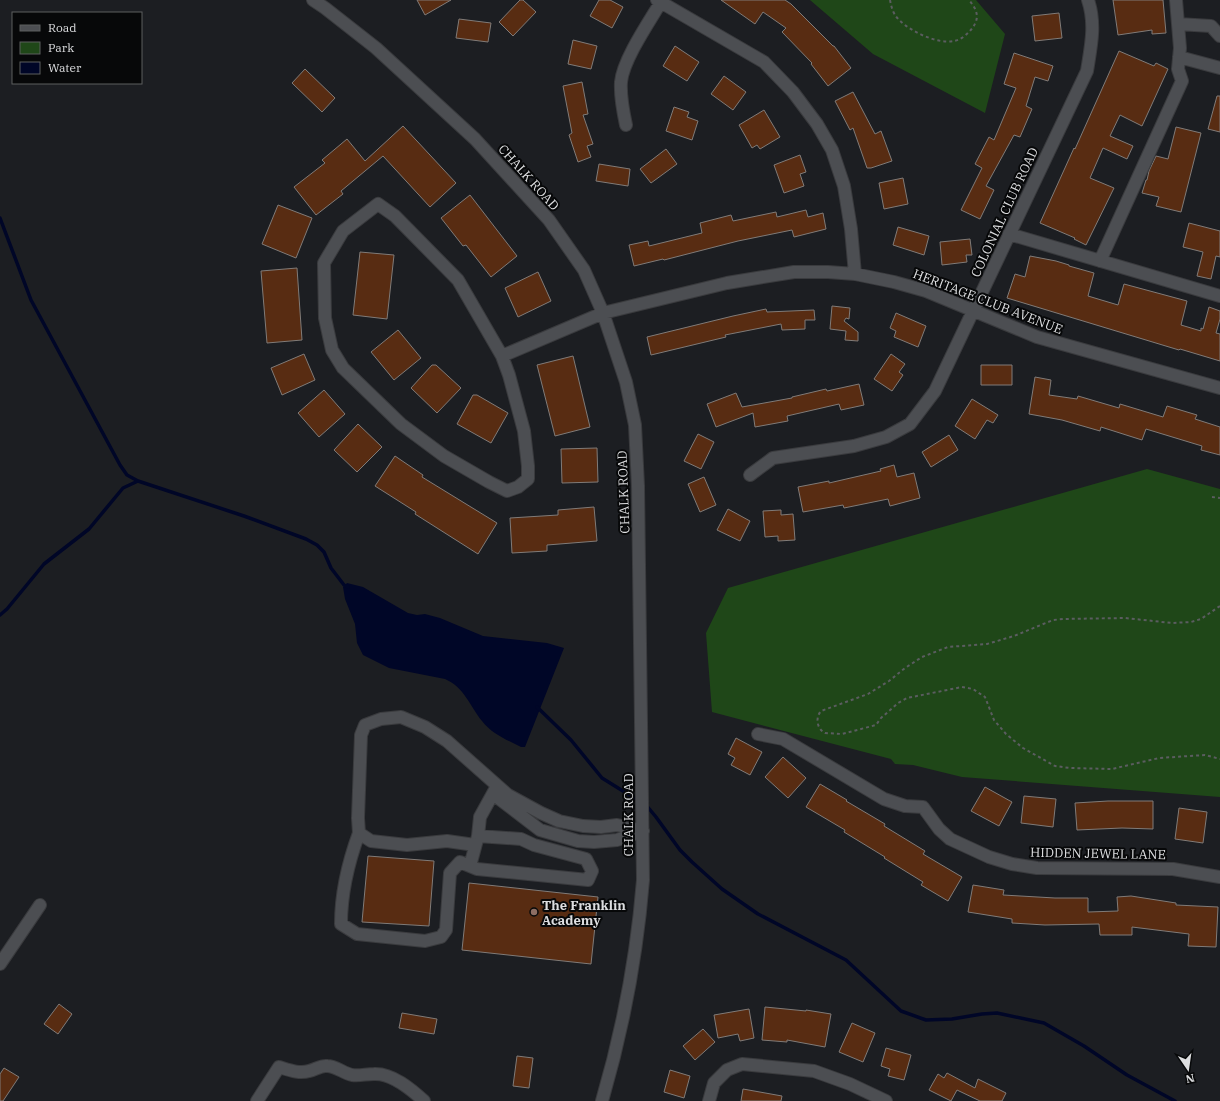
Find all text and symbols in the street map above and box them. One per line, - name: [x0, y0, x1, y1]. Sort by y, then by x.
- legend: [12, 12, 142, 84]
- text: Road: [48, 20, 77, 35]
- text: Park: [48, 40, 74, 55]
- text: Water: [48, 60, 82, 75]
- street label: CHALK ROAD: [494, 141, 563, 214]
- street label: COLONIAL CLUB ROAD: [967, 145, 1042, 280]
- street label: HERITAGE CLUB AVENUE: [911, 265, 1065, 338]
- street label: CHALK ROAD: [614, 450, 633, 534]
- street label: CHALK ROAD: [620, 773, 637, 857]
- street label: HIDDEN JEWEL LANE: [1030, 844, 1166, 863]
- place label: The Franklin Academy: [542, 897, 626, 929]
- marker: The Franklin Academy: [529, 907, 539, 917]
- north arrow: [1168, 1049, 1208, 1089]
- text: N: [1184, 1071, 1196, 1087]

